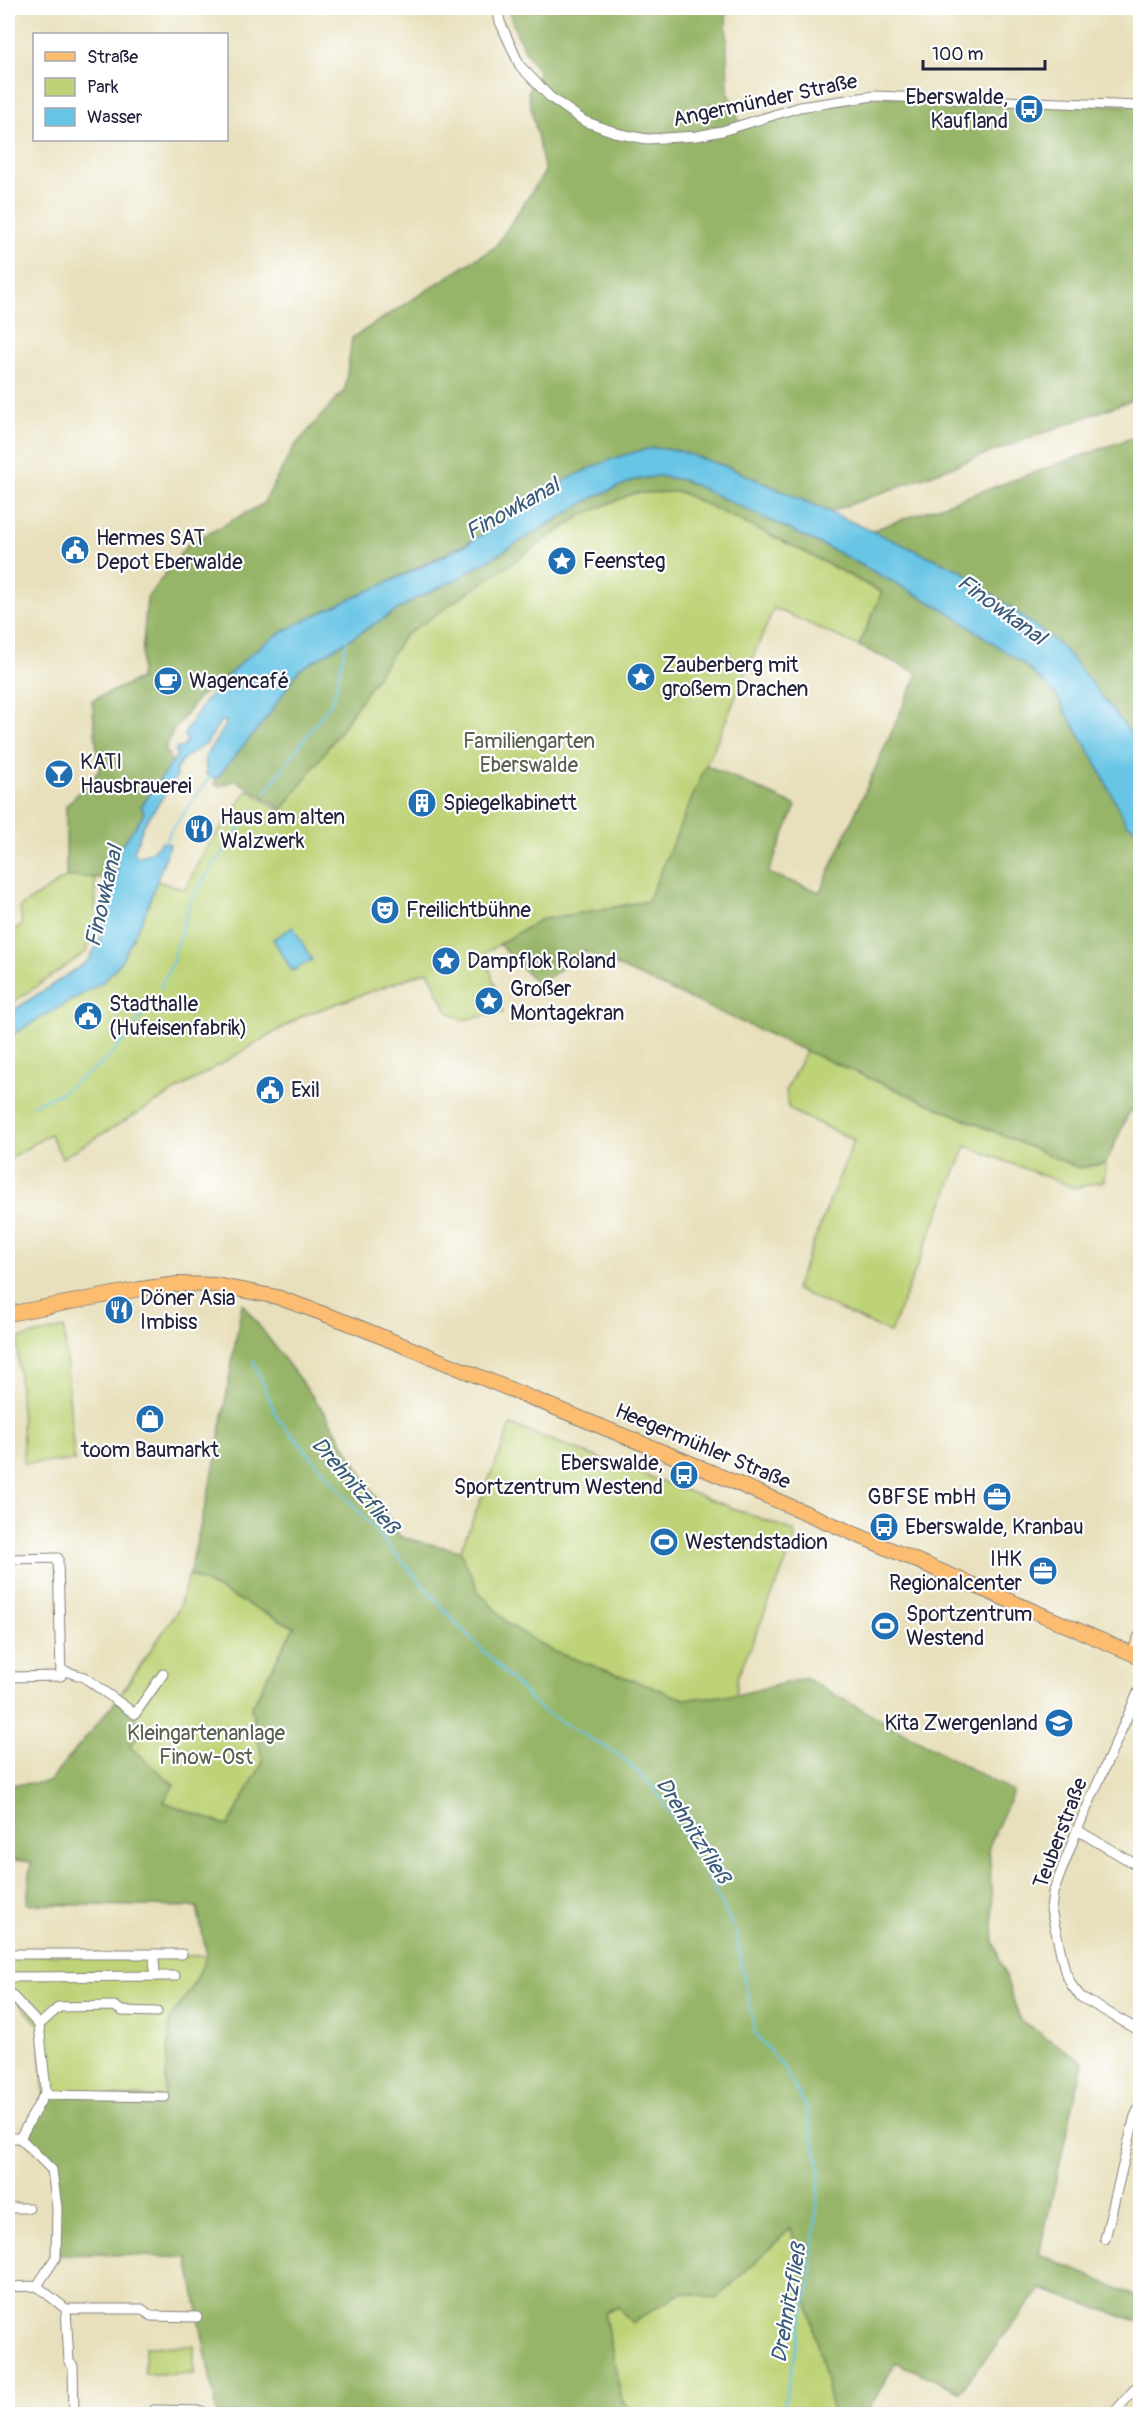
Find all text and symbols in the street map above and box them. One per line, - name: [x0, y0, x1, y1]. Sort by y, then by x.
- legend: [33, 33, 228, 141]
- scale bar: [923, 33, 1044, 71]
- text: 100 m: [932, 43, 984, 66]
- text: Straße: [87, 46, 138, 69]
- street label: Angermünder Straße: [670, 68, 860, 133]
- text: Park: [87, 76, 119, 99]
- place label: Eberswalde, Kaufland: [905, 84, 1008, 135]
- bus stop icon: Eberswalde, Kaufland: [1013, 93, 1045, 125]
- text: Wasser: [87, 106, 143, 129]
- water label: Finowkanal: [461, 470, 567, 546]
- place label: Hermes SAT Depot Eberwalde: [96, 525, 243, 576]
- public building icon: Hermes SAT Depot Eberwalde: [59, 534, 91, 566]
- place icon: Feensteg: [546, 545, 578, 577]
- place label: Feensteg: [583, 548, 666, 575]
- water label: Finowkanal: [952, 568, 1054, 653]
- place label: Zauberberg mit großem Drachen: [662, 652, 808, 703]
- place icon: Zauberberg mit großem Drachen: [625, 661, 657, 693]
- cafe icon: Wagencafé: [152, 665, 184, 697]
- place label: Wagencafé: [189, 668, 289, 695]
- park label: Familiengarten Eberswalde: [463, 728, 595, 779]
- place label: KATI Hausbrauerei: [80, 749, 192, 800]
- bar icon: KATI Hausbrauerei: [43, 758, 75, 790]
- building icon: Spiegelkabinett: [406, 787, 438, 819]
- place label: Spiegelkabinett: [443, 790, 577, 817]
- place label: Haus am alten Walzwerk: [220, 804, 345, 855]
- restaurant icon: Haus am alten Walzwerk: [183, 813, 215, 845]
- water label: Finowkanal: [79, 840, 130, 950]
- theatre icon: Freilichtbühne: [369, 894, 401, 926]
- place label: Freilichtbühne: [406, 897, 531, 924]
- place icon: Dampflok Roland: [430, 945, 462, 977]
- place label: Dampflok Roland: [467, 948, 616, 975]
- place label: Großer Montagekran: [510, 976, 624, 1027]
- place icon: Großer Montagekran: [473, 985, 505, 1017]
- place label: Stadthalle (Hufeisenfabrik): [109, 991, 247, 1042]
- public building icon: Stadthalle (Hufeisenfabrik): [72, 1000, 104, 1032]
- public building icon: Exil: [254, 1074, 286, 1106]
- place label: Exil: [291, 1077, 320, 1104]
- place label: Döner Asia Imbiss: [140, 1285, 235, 1336]
- restaurant icon: Döner Asia Imbiss: [103, 1294, 135, 1326]
- street label: Heegermühler Straße: [611, 1397, 795, 1496]
- shop icon: toom Baumarkt: [134, 1403, 166, 1435]
- water label: Drehnitzfließ: [305, 1431, 406, 1542]
- place label: toom Baumarkt: [80, 1437, 219, 1464]
- place label: Eberswalde, Sportzentrum Westend: [454, 1450, 663, 1501]
- bus stop icon: Eberswalde, Sportzentrum Westend: [668, 1459, 700, 1491]
- office icon: GBFSE mbH: [981, 1481, 1013, 1513]
- place label: GBFSE mbH: [868, 1484, 976, 1511]
- bus stop icon: Eberswalde, Kranbau: [868, 1511, 900, 1543]
- place label: Eberswalde, Kranbau: [905, 1514, 1084, 1541]
- sports icon: Westendstadion: [648, 1526, 680, 1558]
- place label: Westendstadion: [685, 1529, 828, 1556]
- place label: IHK Regionalcenter: [889, 1546, 1022, 1597]
- office icon: IHK Regionalcenter: [1027, 1555, 1059, 1587]
- place label: Sportzentrum Westend: [906, 1601, 1032, 1652]
- sports icon: Sportzentrum Westend: [869, 1610, 901, 1642]
- school or university icon: Kita Zwergenland: [1043, 1707, 1075, 1739]
- place label: Kita Zwergenland: [884, 1710, 1038, 1737]
- park label: Kleingartenanlage Finow-Ost: [127, 1720, 286, 1771]
- water label: Drehnitzfließ: [649, 1772, 738, 1891]
- street label: Teuberstraße: [1027, 1773, 1094, 1892]
- water label: Drehnitzfließ: [765, 2240, 814, 2365]

